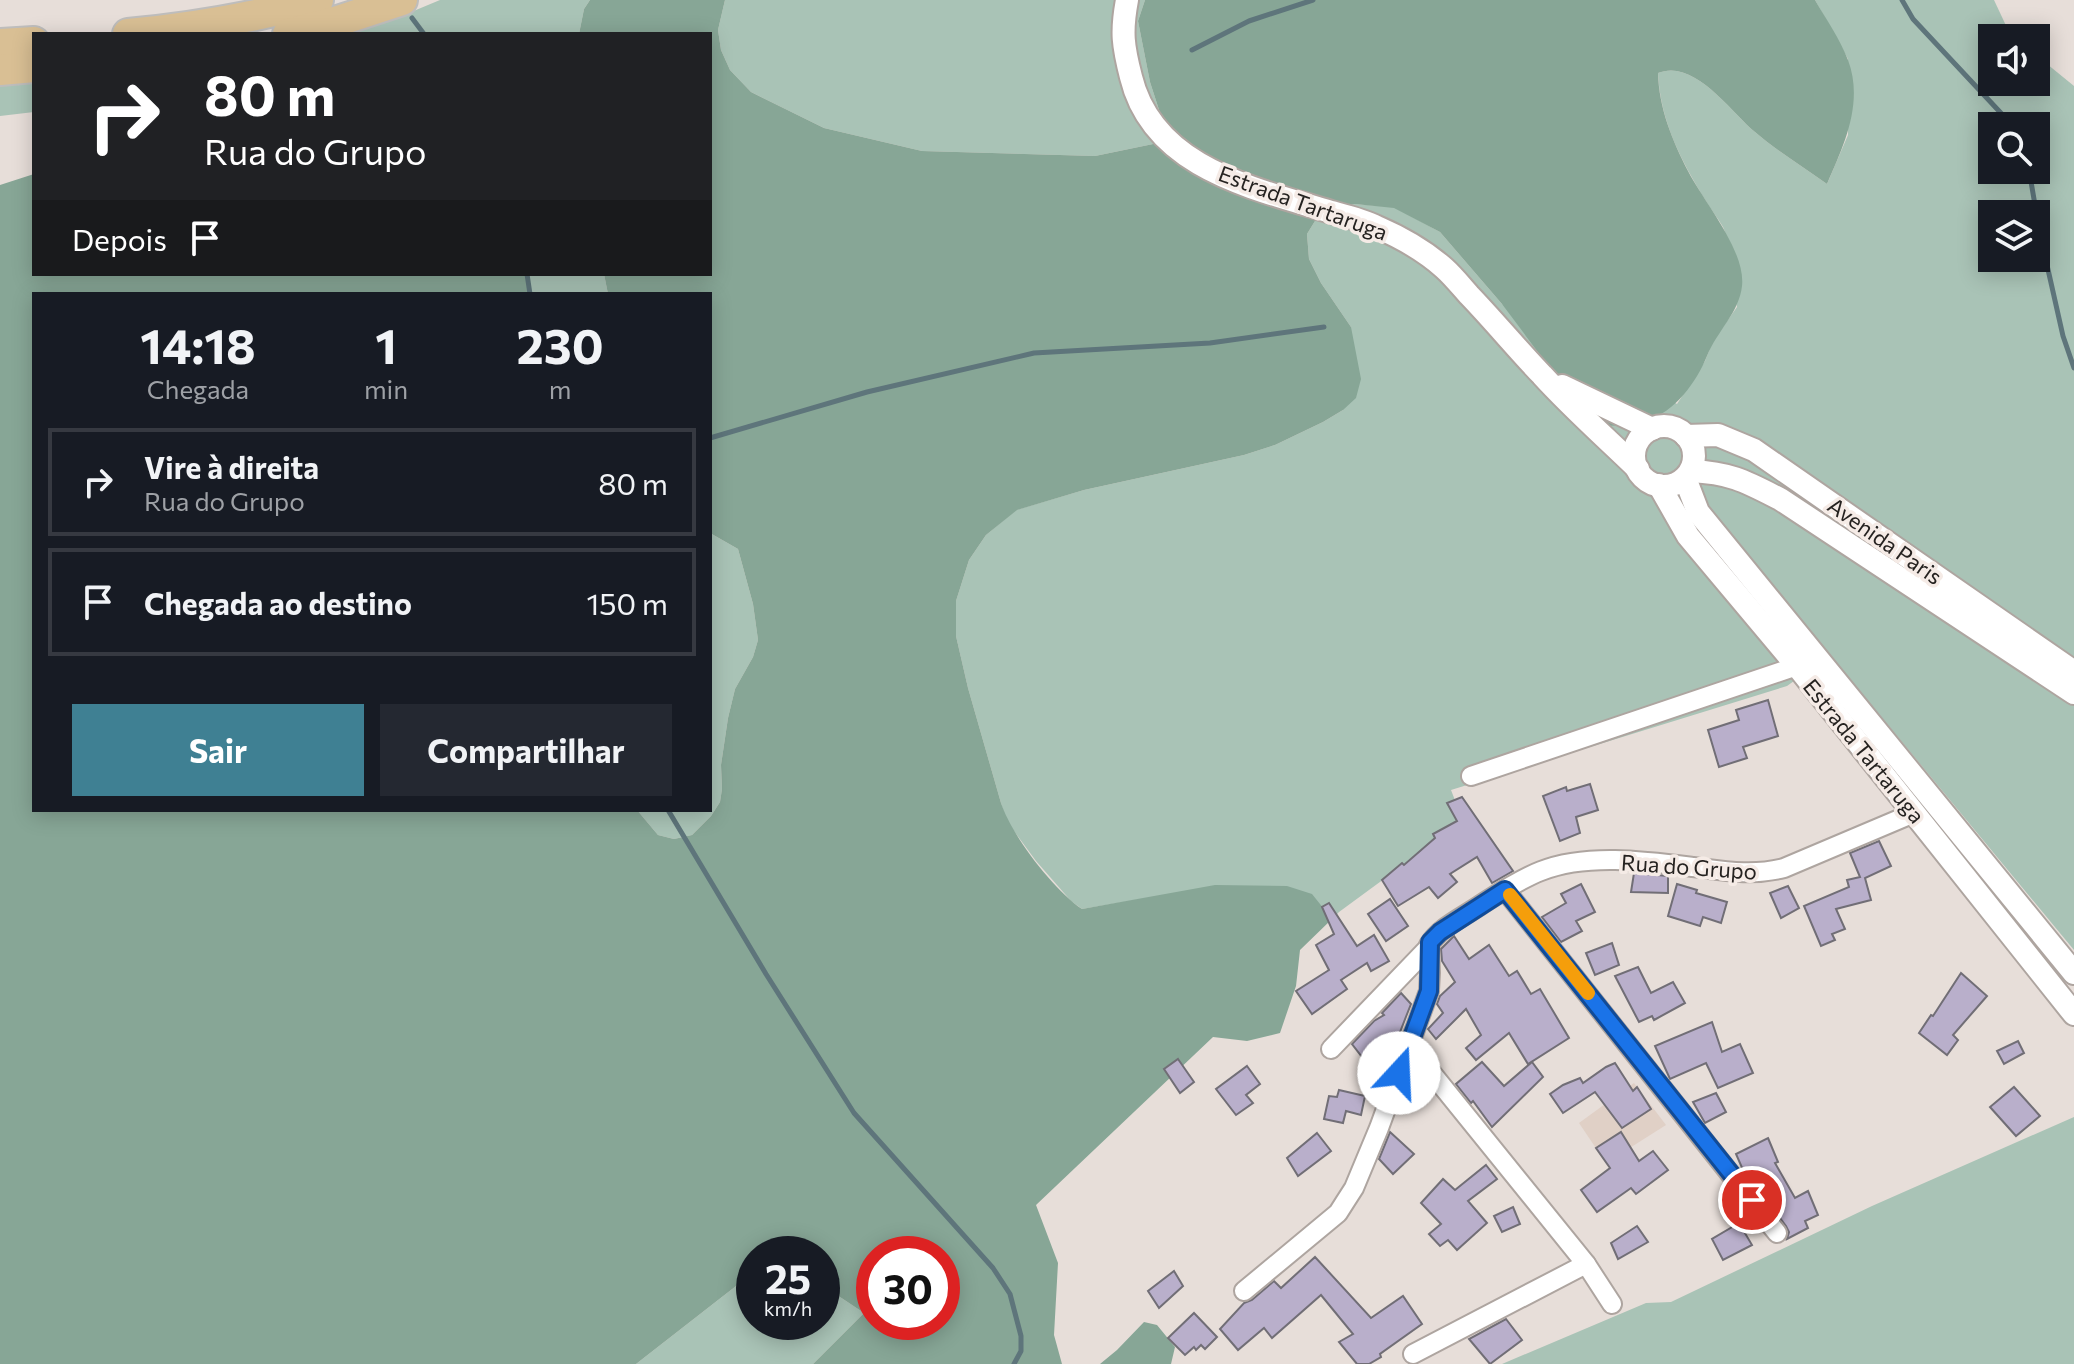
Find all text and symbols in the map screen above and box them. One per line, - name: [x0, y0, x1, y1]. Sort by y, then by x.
- map controls: [1978, 24, 2050, 272]
- button: sound: [1978, 24, 2050, 96]
- text: 80 m: [204, 59, 335, 128]
- icon: right: [72, 64, 176, 168]
- button: search: [1978, 112, 2050, 184]
- text: Rua do Grupo: [204, 128, 427, 172]
- street label: Estrada Tartaruga: [1215, 159, 1391, 246]
- button: layers: [1978, 200, 2050, 272]
- icon: arrive: [183, 216, 227, 260]
- text: Depois: [72, 220, 167, 257]
- text: 14:18: [140, 315, 256, 374]
- text: 1: [375, 315, 397, 374]
- text: 230: [516, 315, 604, 374]
- text: Chegada: [147, 373, 249, 404]
- text: min: [364, 373, 408, 404]
- text: m: [549, 373, 571, 404]
- text: Vire à direita: [144, 448, 319, 485]
- icon: right: [76, 460, 120, 504]
- text: 80 m: [598, 464, 668, 501]
- text: Rua do Grupo: [144, 485, 305, 516]
- street label: Avenida Paris: [1823, 491, 1948, 590]
- icon: arrive: [76, 580, 120, 624]
- text: Chegada ao destino: [144, 584, 412, 621]
- text: 150 m: [586, 584, 668, 621]
- street label: Estrada Tartaruga: [1798, 673, 1931, 828]
- button: Sair: [72, 704, 364, 796]
- button: Compartilhar: [380, 704, 672, 796]
- street label: Rua do Grupo: [1620, 848, 1758, 885]
- position arrow: [1357, 1031, 1441, 1115]
- pin: [1718, 1166, 1786, 1234]
- icon: arrive: [1730, 1178, 1774, 1222]
- speed limit sign: 30: [856, 1236, 960, 1340]
- text: 25: [765, 1253, 811, 1302]
- text: km/h: [764, 1296, 812, 1320]

